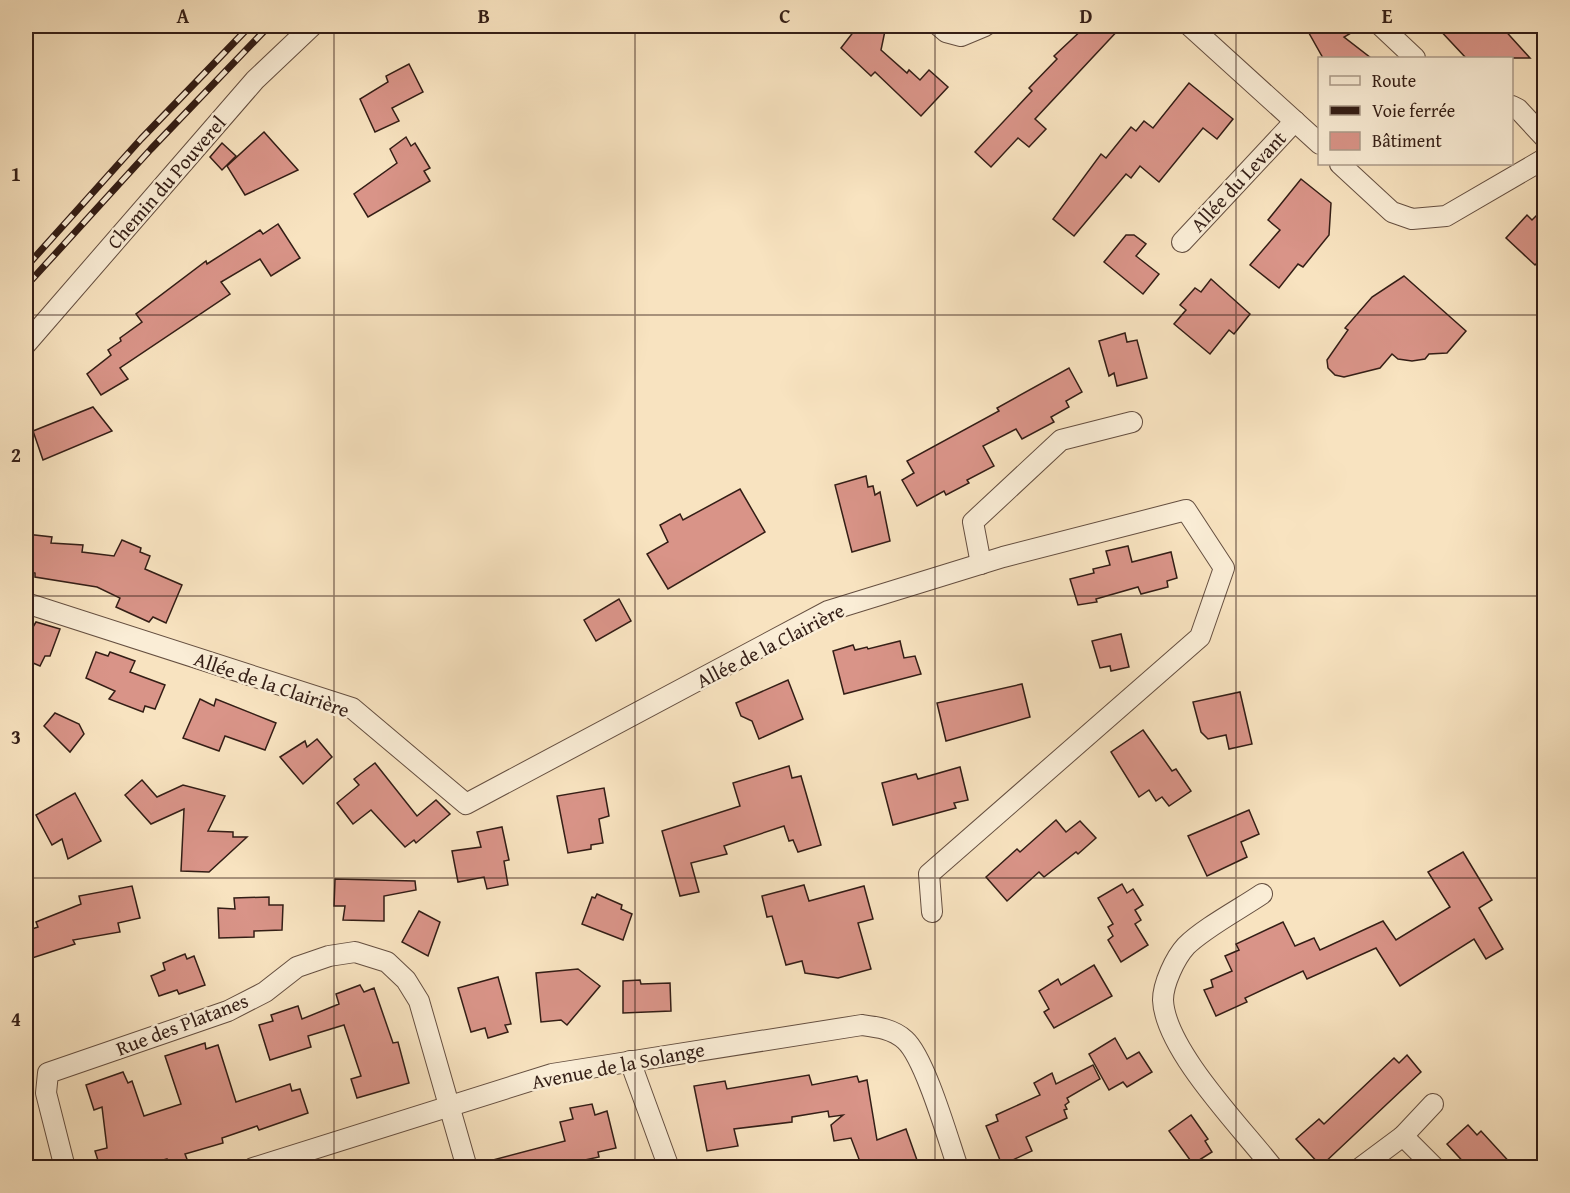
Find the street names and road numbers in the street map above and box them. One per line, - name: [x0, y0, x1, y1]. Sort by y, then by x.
- street label: Chemin du Pouverel: [100, 109, 232, 255]
- street label: Allée du Levant: [1183, 124, 1293, 238]
- street label: Allée de la Clairière: [691, 595, 849, 695]
- street label: Allée de la Clairière: [190, 644, 354, 724]
- street label: Rue des Platanes: [112, 985, 252, 1063]
- street label: Avenue de la Solange: [529, 1034, 707, 1096]

